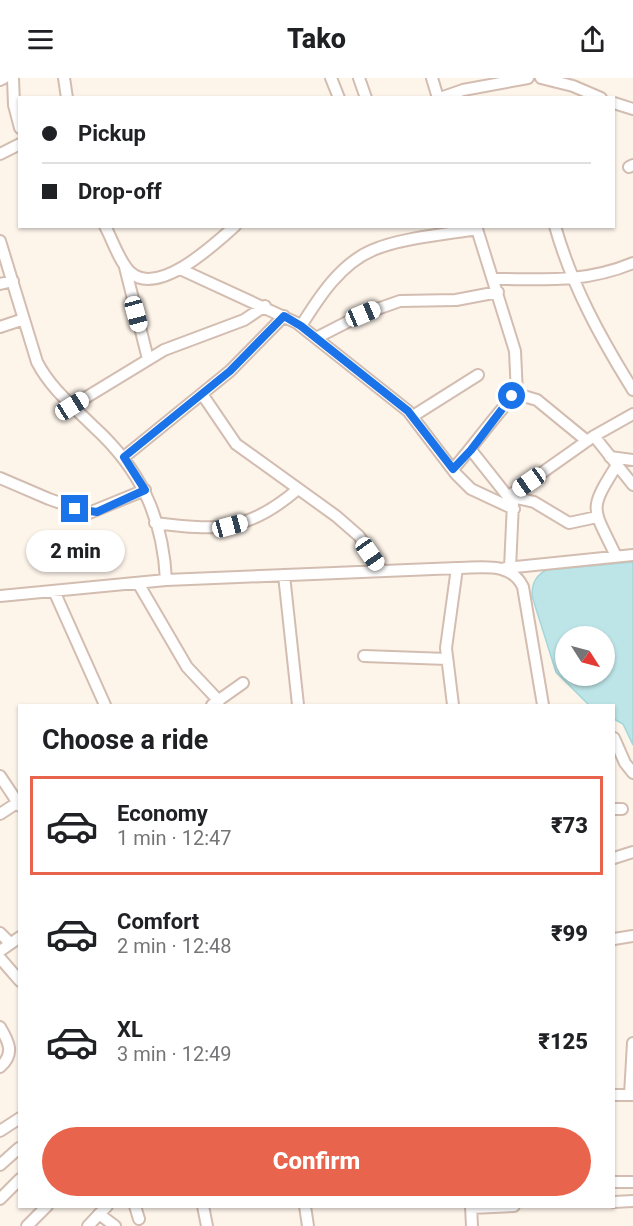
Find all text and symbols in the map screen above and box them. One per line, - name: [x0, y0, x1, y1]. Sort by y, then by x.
- icon: menu: [24, 23, 57, 56]
- text: Tako: [287, 23, 346, 55]
- icon: share: [576, 23, 609, 56]
- text: Pickup: [78, 121, 146, 146]
- text: Drop-off: [78, 179, 162, 204]
- car: [123, 294, 149, 334]
- car: [343, 299, 383, 329]
- route start: [498, 382, 525, 409]
- car: [52, 389, 92, 423]
- car: [509, 464, 549, 500]
- route end: [61, 495, 88, 522]
- car: [210, 513, 250, 539]
- callout: 2 min: [26, 530, 124, 572]
- car: [352, 534, 388, 574]
- text: 2 min: [50, 539, 101, 563]
- north arrow: [555, 626, 615, 686]
- map controls: [555, 626, 615, 686]
- text: Choose a ride: [42, 724, 208, 756]
- icon: car: [45, 799, 99, 853]
- text: Economy: [117, 801, 208, 826]
- text: ₹73: [551, 813, 588, 838]
- text: 1 min · 12:47: [117, 826, 232, 850]
- icon: car: [45, 907, 99, 961]
- text: Comfort: [117, 909, 199, 934]
- text: ₹99: [551, 921, 588, 946]
- text: 2 min · 12:48: [117, 934, 232, 958]
- icon: car: [45, 1015, 99, 1069]
- text: XL: [117, 1017, 143, 1042]
- text: ₹125: [538, 1029, 588, 1054]
- text: 3 min · 12:49: [117, 1042, 232, 1066]
- button: Confirm: [42, 1127, 591, 1196]

